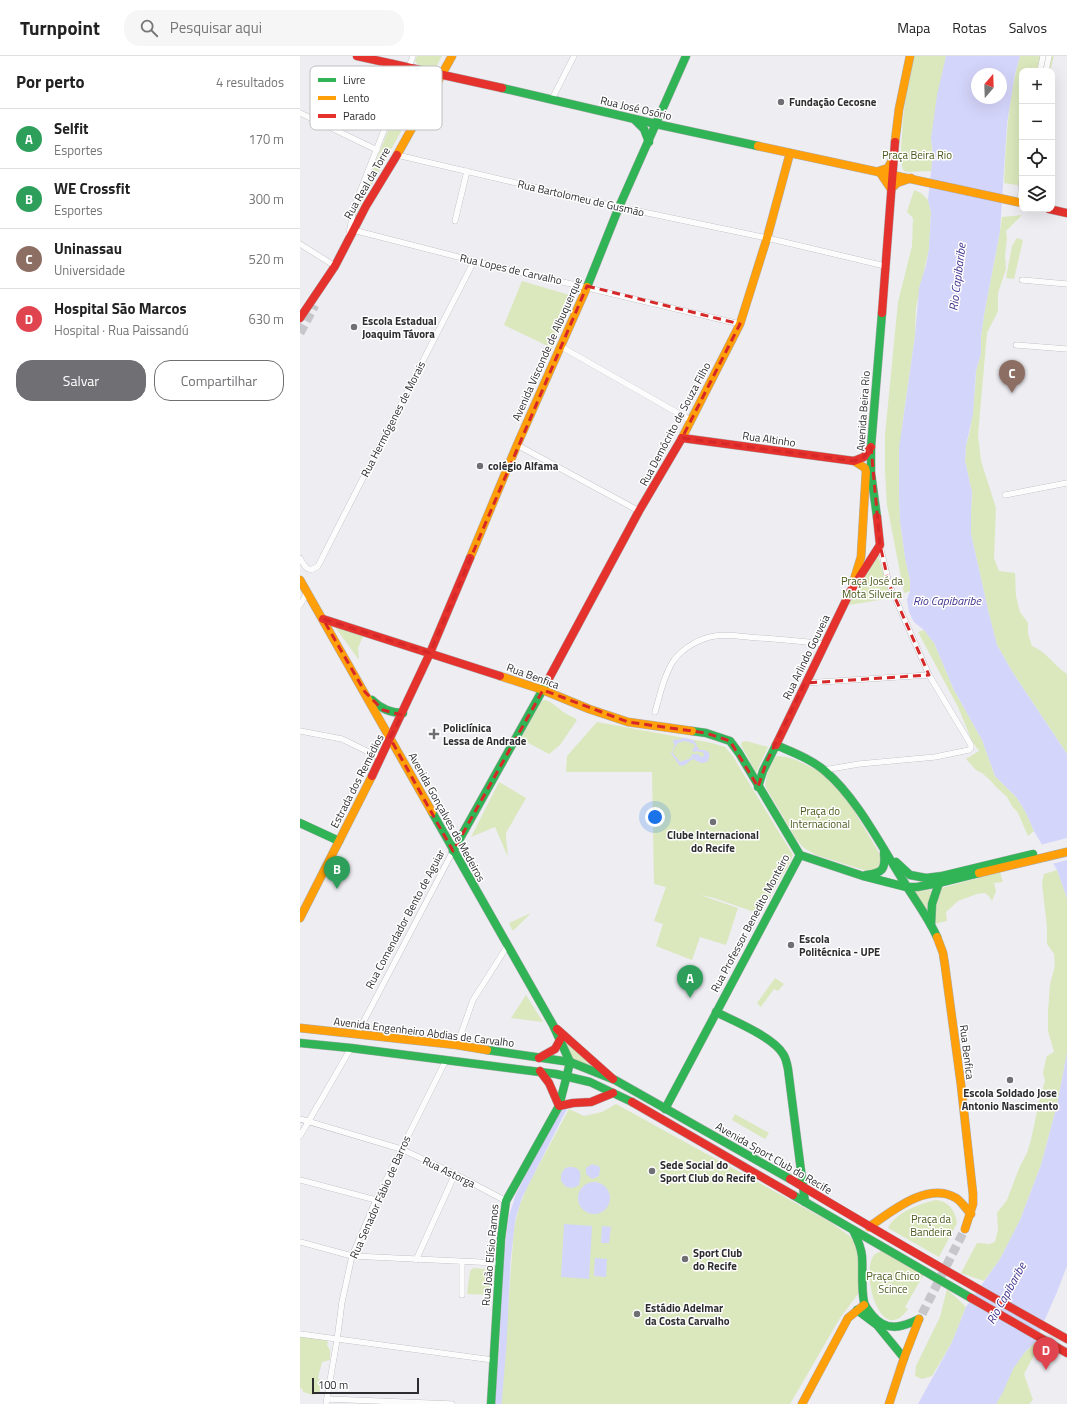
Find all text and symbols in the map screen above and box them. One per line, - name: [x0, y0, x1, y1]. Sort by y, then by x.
- search box: [124, 10, 404, 46]
- text: Turnpoint: [20, 13, 100, 42]
- text: Pesquisar aqui: [170, 16, 262, 39]
- icon: search: [138, 17, 160, 39]
- text: Mapa: [897, 17, 930, 38]
- text: Rotas: [952, 17, 987, 38]
- text: Salvos: [1009, 17, 1047, 38]
- legend: [310, 66, 442, 130]
- north arrow: [971, 68, 1007, 104]
- map controls: [1019, 68, 1055, 212]
- button: +: [1019, 68, 1055, 104]
- text: Por perto: [16, 69, 85, 95]
- text: 4 resultados: [216, 72, 284, 92]
- text: Livre: [343, 72, 366, 88]
- text: Lento: [343, 90, 370, 106]
- street label: Rua José Osório: [599, 92, 673, 124]
- place label: Fundação Cecosne: [789, 94, 877, 110]
- marker: Fundação Cecosne: [776, 97, 786, 107]
- button: −: [1019, 104, 1055, 140]
- text: Parado: [343, 108, 376, 124]
- text: Selfit: [54, 117, 89, 140]
- text: A: [25, 129, 33, 149]
- text: 170 m: [248, 129, 284, 149]
- text: Esportes: [54, 140, 103, 160]
- button: locate: [1019, 140, 1055, 176]
- street label: Rua Real da Torre: [340, 144, 394, 222]
- park label: Praça Beira Rio: [882, 147, 952, 163]
- street label: Rua Bartolomeu de Gusmão: [516, 176, 646, 220]
- button: layers: [1019, 176, 1055, 212]
- text: WE Crossfit: [54, 177, 130, 200]
- text: B: [25, 189, 33, 209]
- text: 300 m: [248, 189, 284, 209]
- text: Esportes: [54, 200, 103, 220]
- text: Uninassau: [54, 237, 122, 260]
- water label: Rio Capibaribe: [943, 241, 971, 312]
- text: C: [25, 249, 33, 269]
- text: 520 m: [248, 249, 284, 269]
- street label: Rua Lopes de Carvalho: [458, 249, 564, 289]
- text: Universidade: [54, 260, 125, 280]
- street label: Avenida Visconde de Albuquerque: [508, 274, 586, 423]
- text: Hospital São Marcos: [54, 297, 187, 320]
- text: D: [25, 309, 33, 329]
- text: 630 m: [248, 309, 284, 329]
- place label: Escola Estadual Joaquim Távora: [362, 313, 437, 342]
- text: Hospital · Rua Paissandú: [54, 320, 189, 340]
- marker: Escola Estadual Joaquim Távora: [349, 322, 359, 332]
- street label: Rua Hermógenes de Morais: [357, 358, 429, 480]
- street label: Rua Demócrito de Souza Filho: [636, 359, 715, 489]
- button: Salvar: [16, 360, 146, 401]
- button: Compartilhar: [154, 360, 284, 401]
- pin: C: [999, 360, 1025, 393]
- street label: Avenida Beira Rio: [852, 370, 874, 452]
- street label: Rua Altinho: [741, 427, 797, 451]
- place label: colégio Alfama: [488, 458, 559, 474]
- marker: colégio Alfama: [475, 461, 485, 471]
- park label: Praça José da Mota Silveira: [841, 573, 903, 602]
- water label: Rio Capibaribe: [913, 591, 982, 610]
- street label: Rua Arlindo Gouveia: [778, 611, 834, 702]
- street label: Rua Benfica: [504, 659, 562, 693]
- place label: Policlínica Lessa de Andrade: [443, 720, 527, 749]
- marker: Policlínica Lessa de Andrade: [428, 728, 440, 740]
- street label: Estrada dos Remédios: [326, 731, 388, 831]
- street label: Avenida Gonçalves de Medeiros: [405, 749, 489, 885]
- park label: Praça do Internacional: [790, 803, 850, 832]
- your location: [645, 807, 665, 827]
- marker: Clube Internacional do Recife: [708, 817, 718, 827]
- place label: Clube Internacional do Recife: [667, 827, 759, 856]
- street label: Rua Comendador Bento de Aguiar: [361, 846, 449, 992]
- street label: Rua Professor Benedito Monteiro: [707, 851, 793, 995]
- pin: B: [324, 856, 350, 889]
- place label: Escola Politécnica - UPE: [799, 931, 880, 960]
- marker: Escola Politécnica - UPE: [786, 940, 796, 950]
- pin: A: [677, 965, 703, 998]
- street label: Avenida Engenheiro Abdias de Carvalho: [333, 1013, 515, 1051]
- street label: Rua Benfica: [956, 1024, 978, 1081]
- marker: Escola Soldado Jose Antonio Nascimento: [1005, 1075, 1015, 1085]
- place label: Escola Soldado Jose Antonio Nascimento: [962, 1085, 1058, 1114]
- street label: Avenida Sport Club do Recife: [713, 1118, 836, 1198]
- street label: Rua Senador Fábio de Barros: [346, 1133, 414, 1261]
- street label: Rua Astorga: [420, 1152, 478, 1192]
- place label: Sede Social do Sport Club do Recife: [660, 1157, 756, 1186]
- marker: Sede Social do Sport Club do Recife: [647, 1166, 657, 1176]
- street label: Rua João Elísio Ramos: [478, 1203, 502, 1307]
- park label: Praça da Bandeira: [910, 1211, 952, 1240]
- place label: Sport Club do Recife: [693, 1245, 742, 1274]
- marker: Sport Club do Recife: [680, 1254, 690, 1264]
- water label: Rio Capibaribe: [981, 1257, 1031, 1327]
- park label: Praça Chico Scince: [866, 1268, 920, 1297]
- place label: Estádio Adelmar da Costa Carvalho: [645, 1300, 730, 1329]
- marker: Estádio Adelmar da Costa Carvalho: [632, 1309, 642, 1319]
- pin: D: [1033, 1337, 1059, 1370]
- scale bar: [312, 1376, 419, 1395]
- text: 100 m: [318, 1377, 348, 1393]

